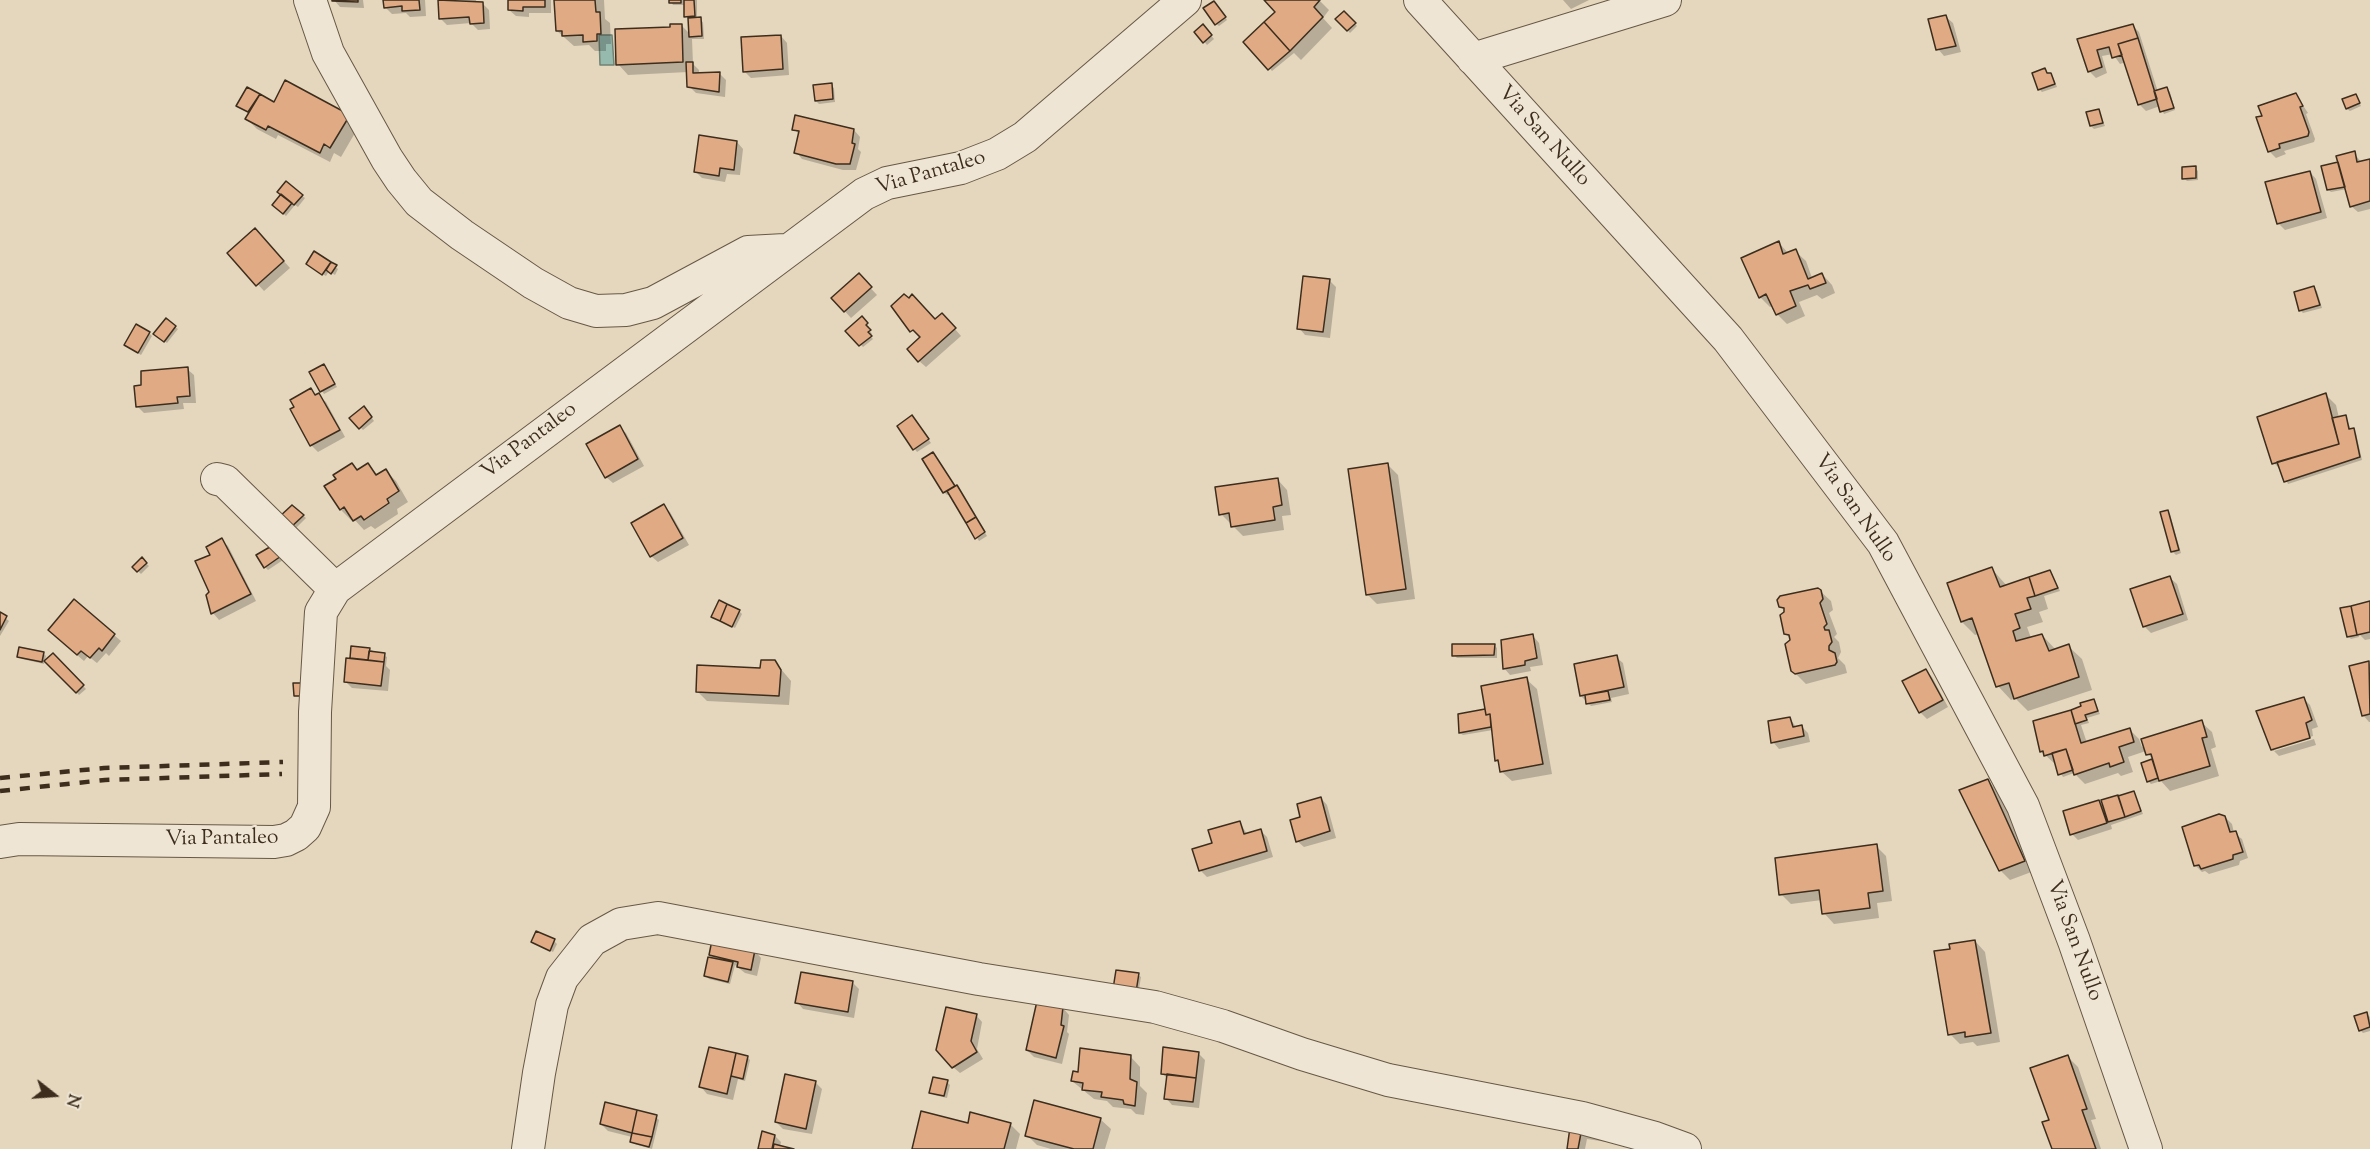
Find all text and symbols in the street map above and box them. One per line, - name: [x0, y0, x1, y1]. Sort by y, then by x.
- street label: Via San Nullo: [1491, 82, 1595, 192]
- street label: Via Pantaleo: [873, 146, 989, 202]
- street label: Via Pantaleo: [477, 398, 583, 486]
- street label: Via San Nullo: [1807, 450, 1901, 568]
- street label: Via Pantaleo: [165, 826, 279, 854]
- street label: Via San Nullo: [2040, 877, 2106, 1005]
- north arrow: [24, 1065, 84, 1125]
- text: N: [59, 1091, 85, 1110]

